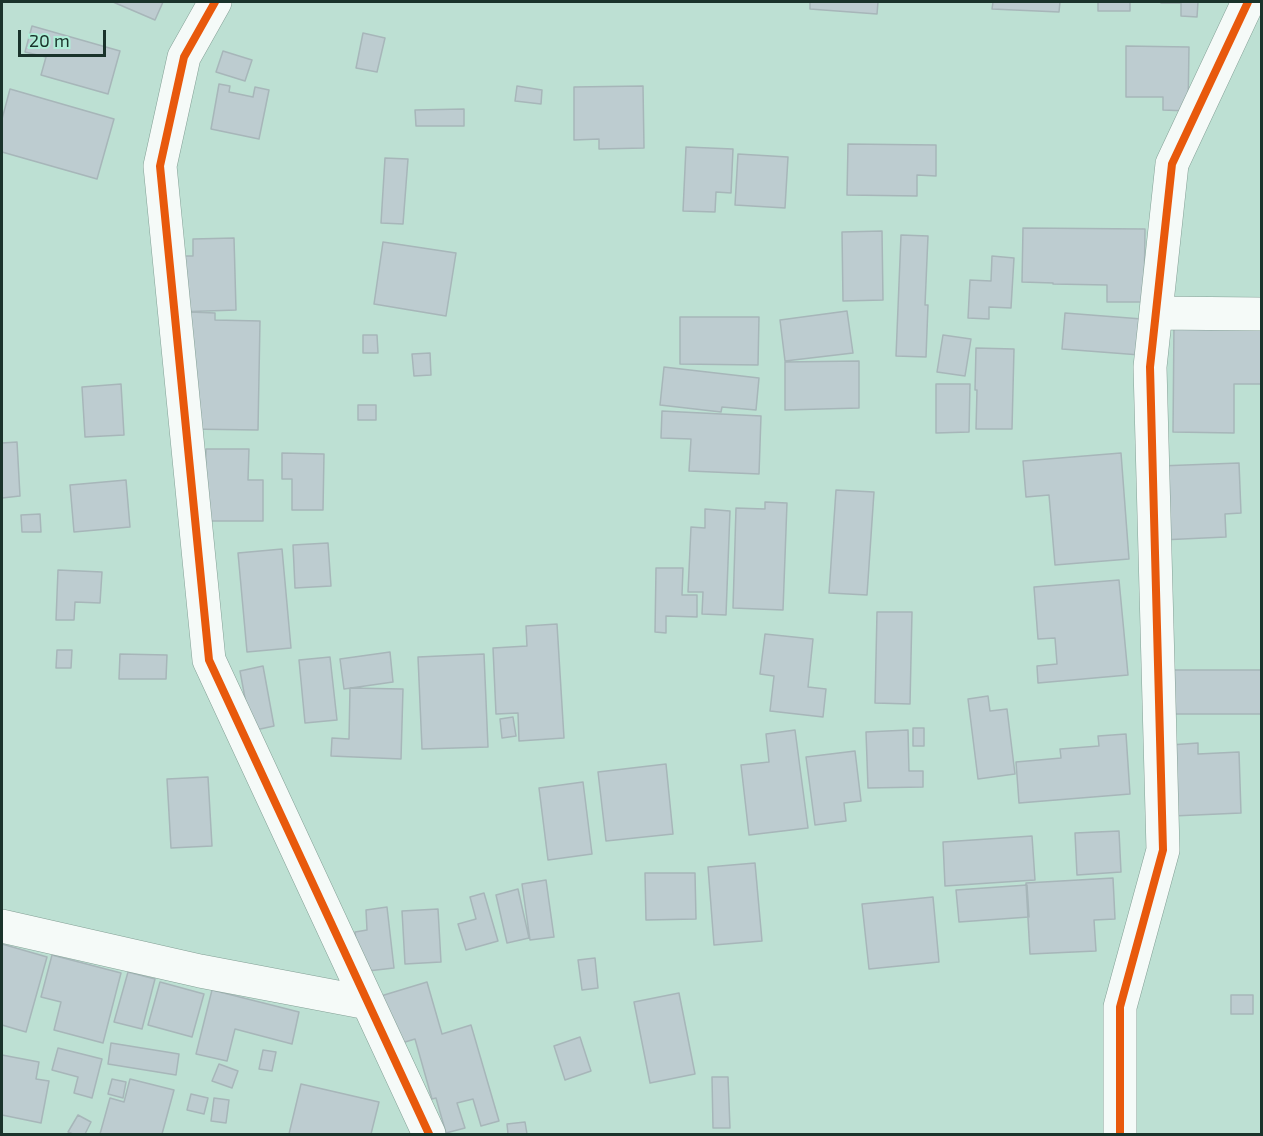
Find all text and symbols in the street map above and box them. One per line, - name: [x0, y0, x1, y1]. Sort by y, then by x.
- scale bar: [21, 18, 110, 56]
- text: 20 m: [29, 29, 70, 51]

